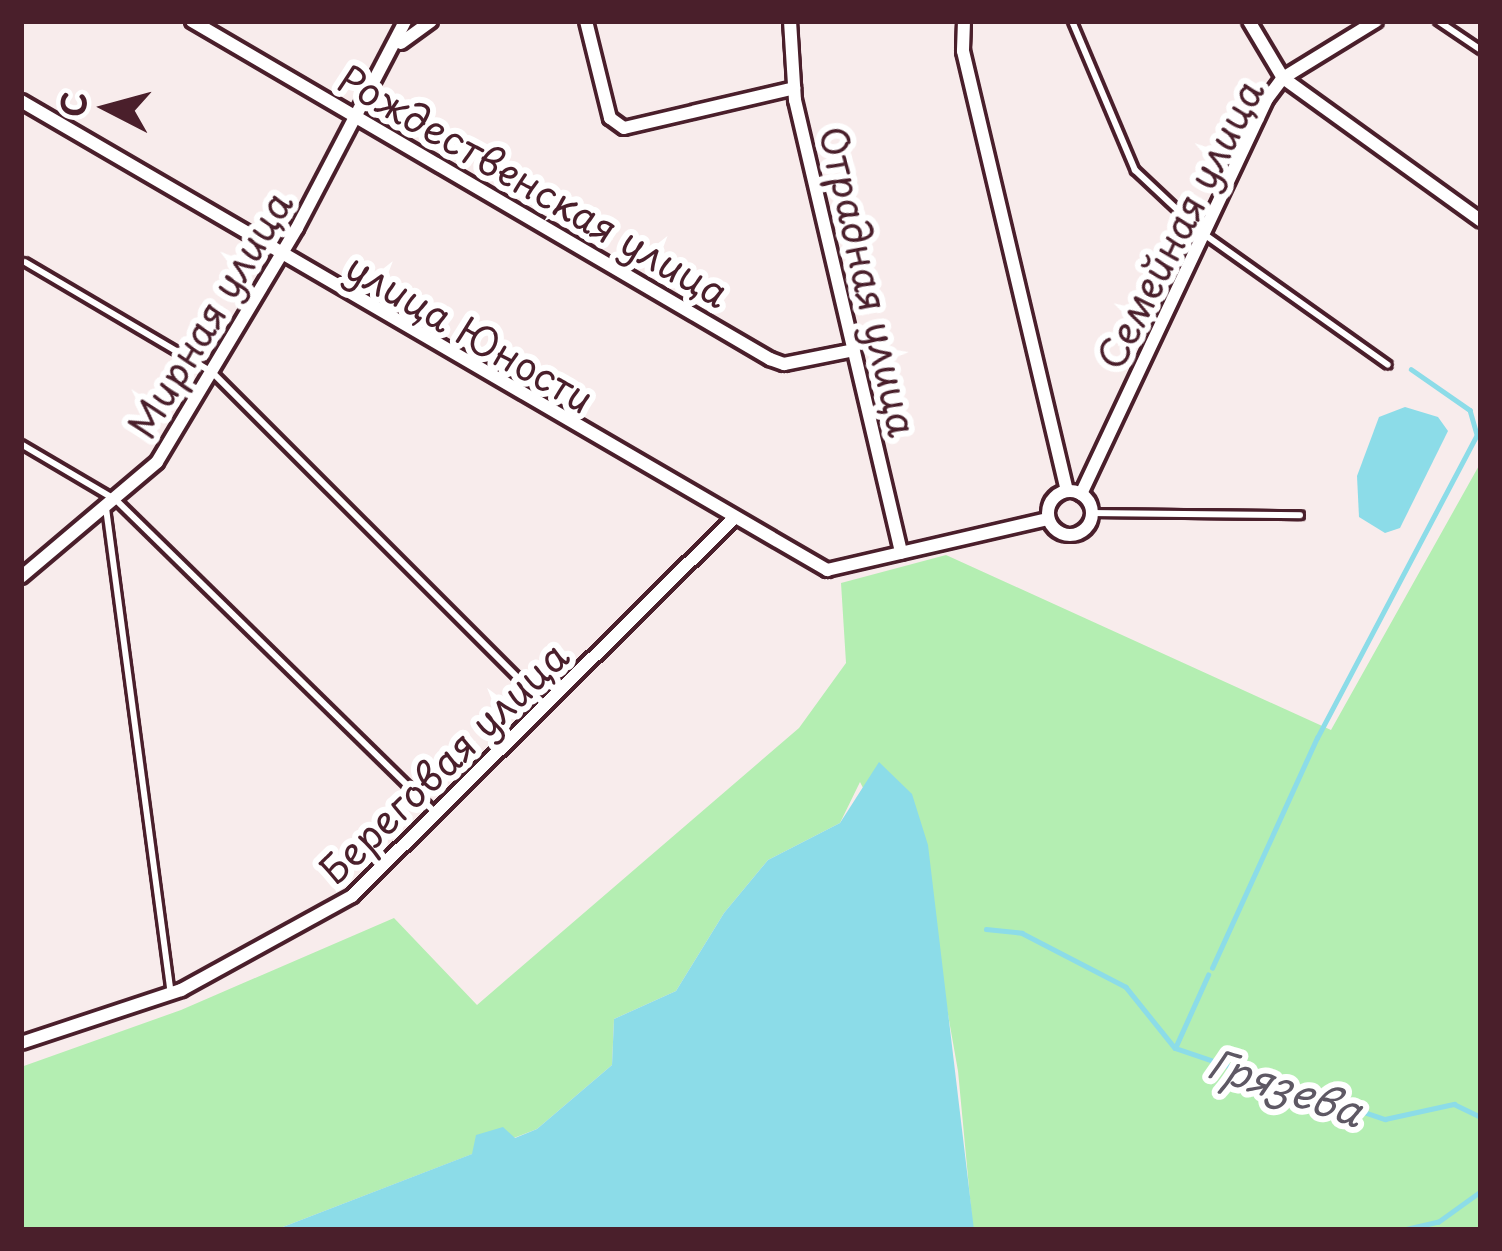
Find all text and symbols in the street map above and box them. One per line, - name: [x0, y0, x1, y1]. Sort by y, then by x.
- north arrow: [48, 48, 168, 168]
- street label: Рождественская улица: [330, 53, 738, 317]
- street label: Семейная улица: [1085, 70, 1273, 378]
- text: С: [46, 89, 98, 119]
- street label: Отрадная улица: [810, 120, 928, 442]
- street label: Мирная улица: [116, 181, 302, 447]
- street label: улица Юности: [337, 242, 603, 422]
- street label: Береговая улица: [309, 631, 577, 893]
- water label: Грязева: [1202, 1036, 1370, 1136]

